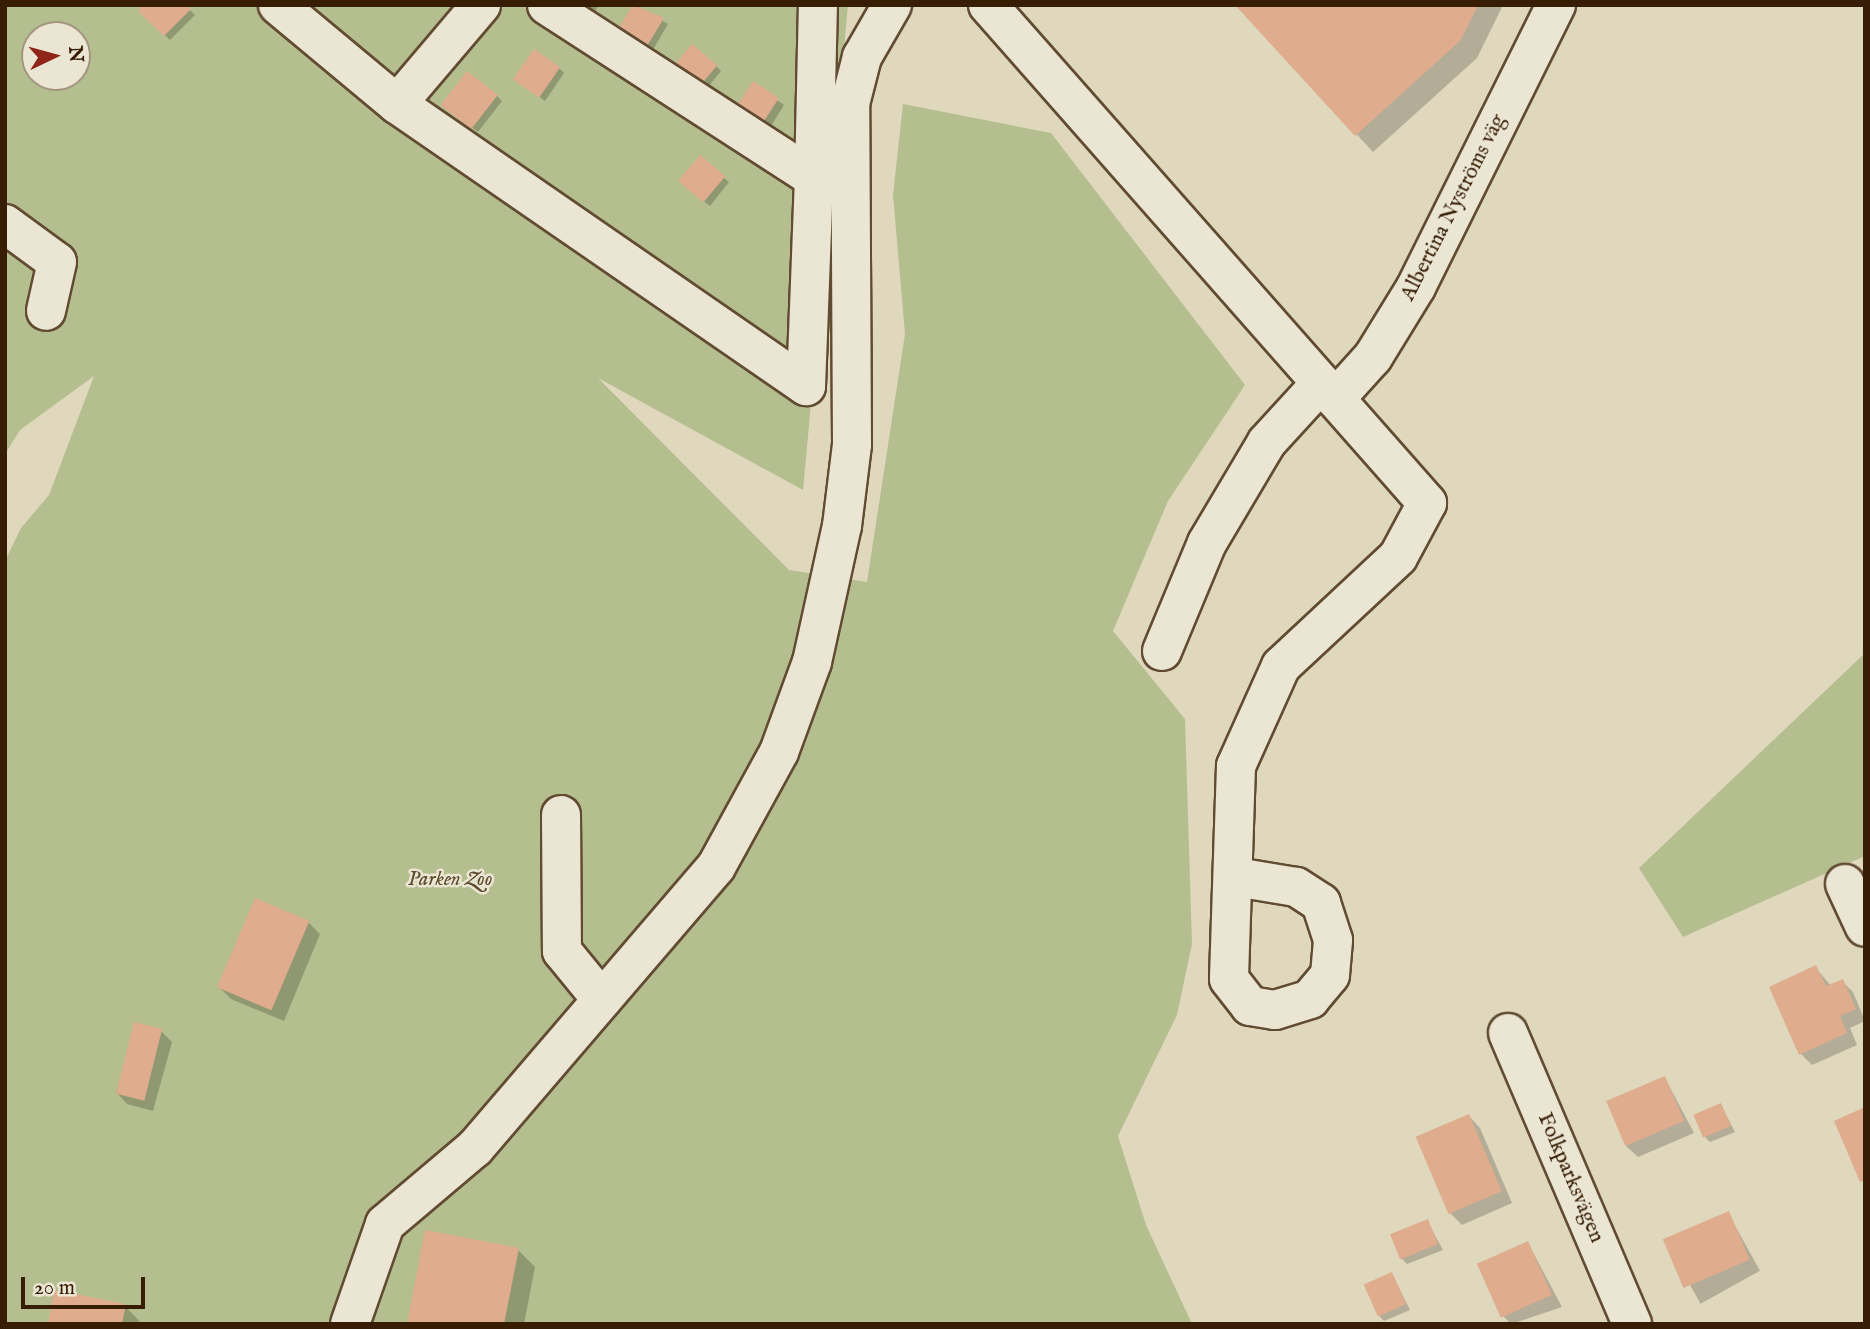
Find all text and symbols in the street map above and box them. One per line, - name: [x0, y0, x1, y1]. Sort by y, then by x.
- north arrow: [21, 21, 91, 91]
- text: N: [62, 45, 88, 64]
- street label: Albertina Nyströms väg: [1396, 111, 1512, 305]
- park label: Parken Zoo: [408, 867, 492, 893]
- street label: Folkparksvägen: [1531, 1109, 1609, 1247]
- scale bar: [24, 1262, 149, 1306]
- text: 20 m: [34, 1275, 75, 1302]

